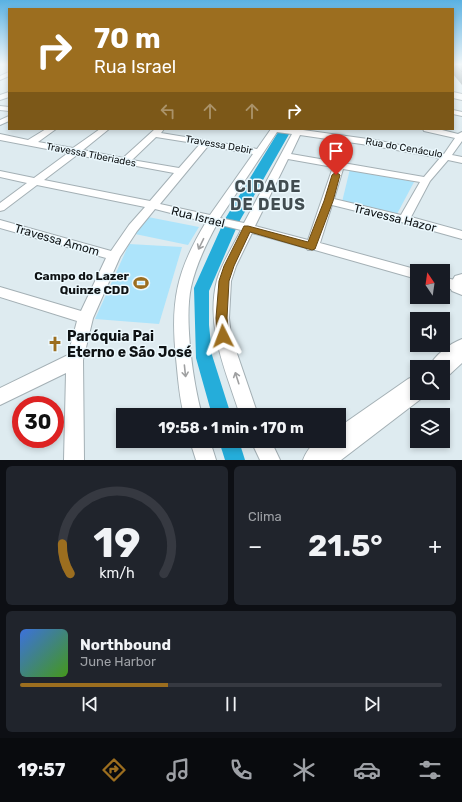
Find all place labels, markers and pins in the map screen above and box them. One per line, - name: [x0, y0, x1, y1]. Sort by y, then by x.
- pin: [319, 134, 353, 175]
- place label: Campo do Lazer Quinze CDD: [34, 269, 130, 297]
- sports icon: Campo do Lazer Quinze CDD: [132, 274, 150, 292]
- place label: Paróquia Pai Eterno e São José: [67, 328, 192, 361]
- church icon: Paróquia Pai Eterno e São José: [46, 335, 64, 353]

